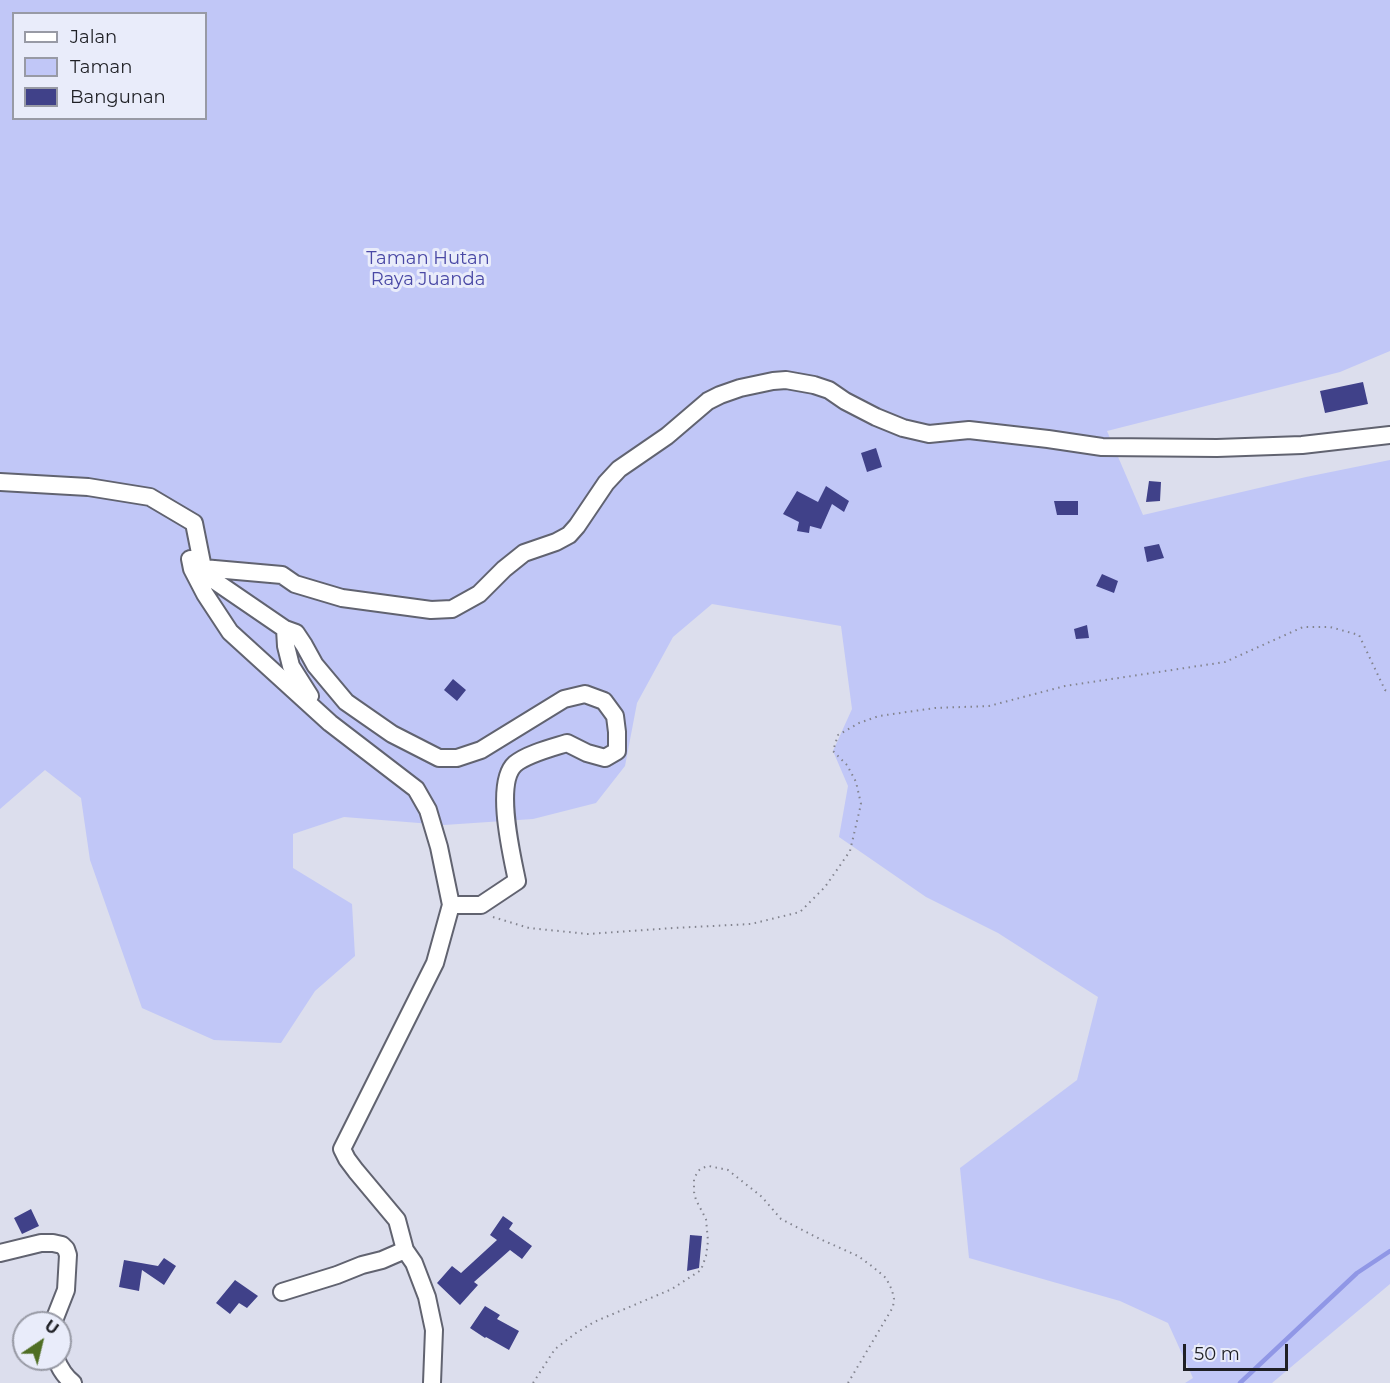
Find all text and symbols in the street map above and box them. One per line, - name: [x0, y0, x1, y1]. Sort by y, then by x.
- legend: [12, 12, 207, 120]
- text: Jalan: [70, 26, 117, 48]
- text: Taman: [70, 56, 132, 78]
- text: Bangunan: [70, 86, 166, 108]
- park label: Taman Hutan Raya Juanda: [366, 248, 490, 290]
- north arrow: [12, 1311, 72, 1371]
- text: U: [41, 1316, 62, 1339]
- scale bar: [1186, 1332, 1291, 1370]
- text: 50 m: [1194, 1343, 1240, 1365]

